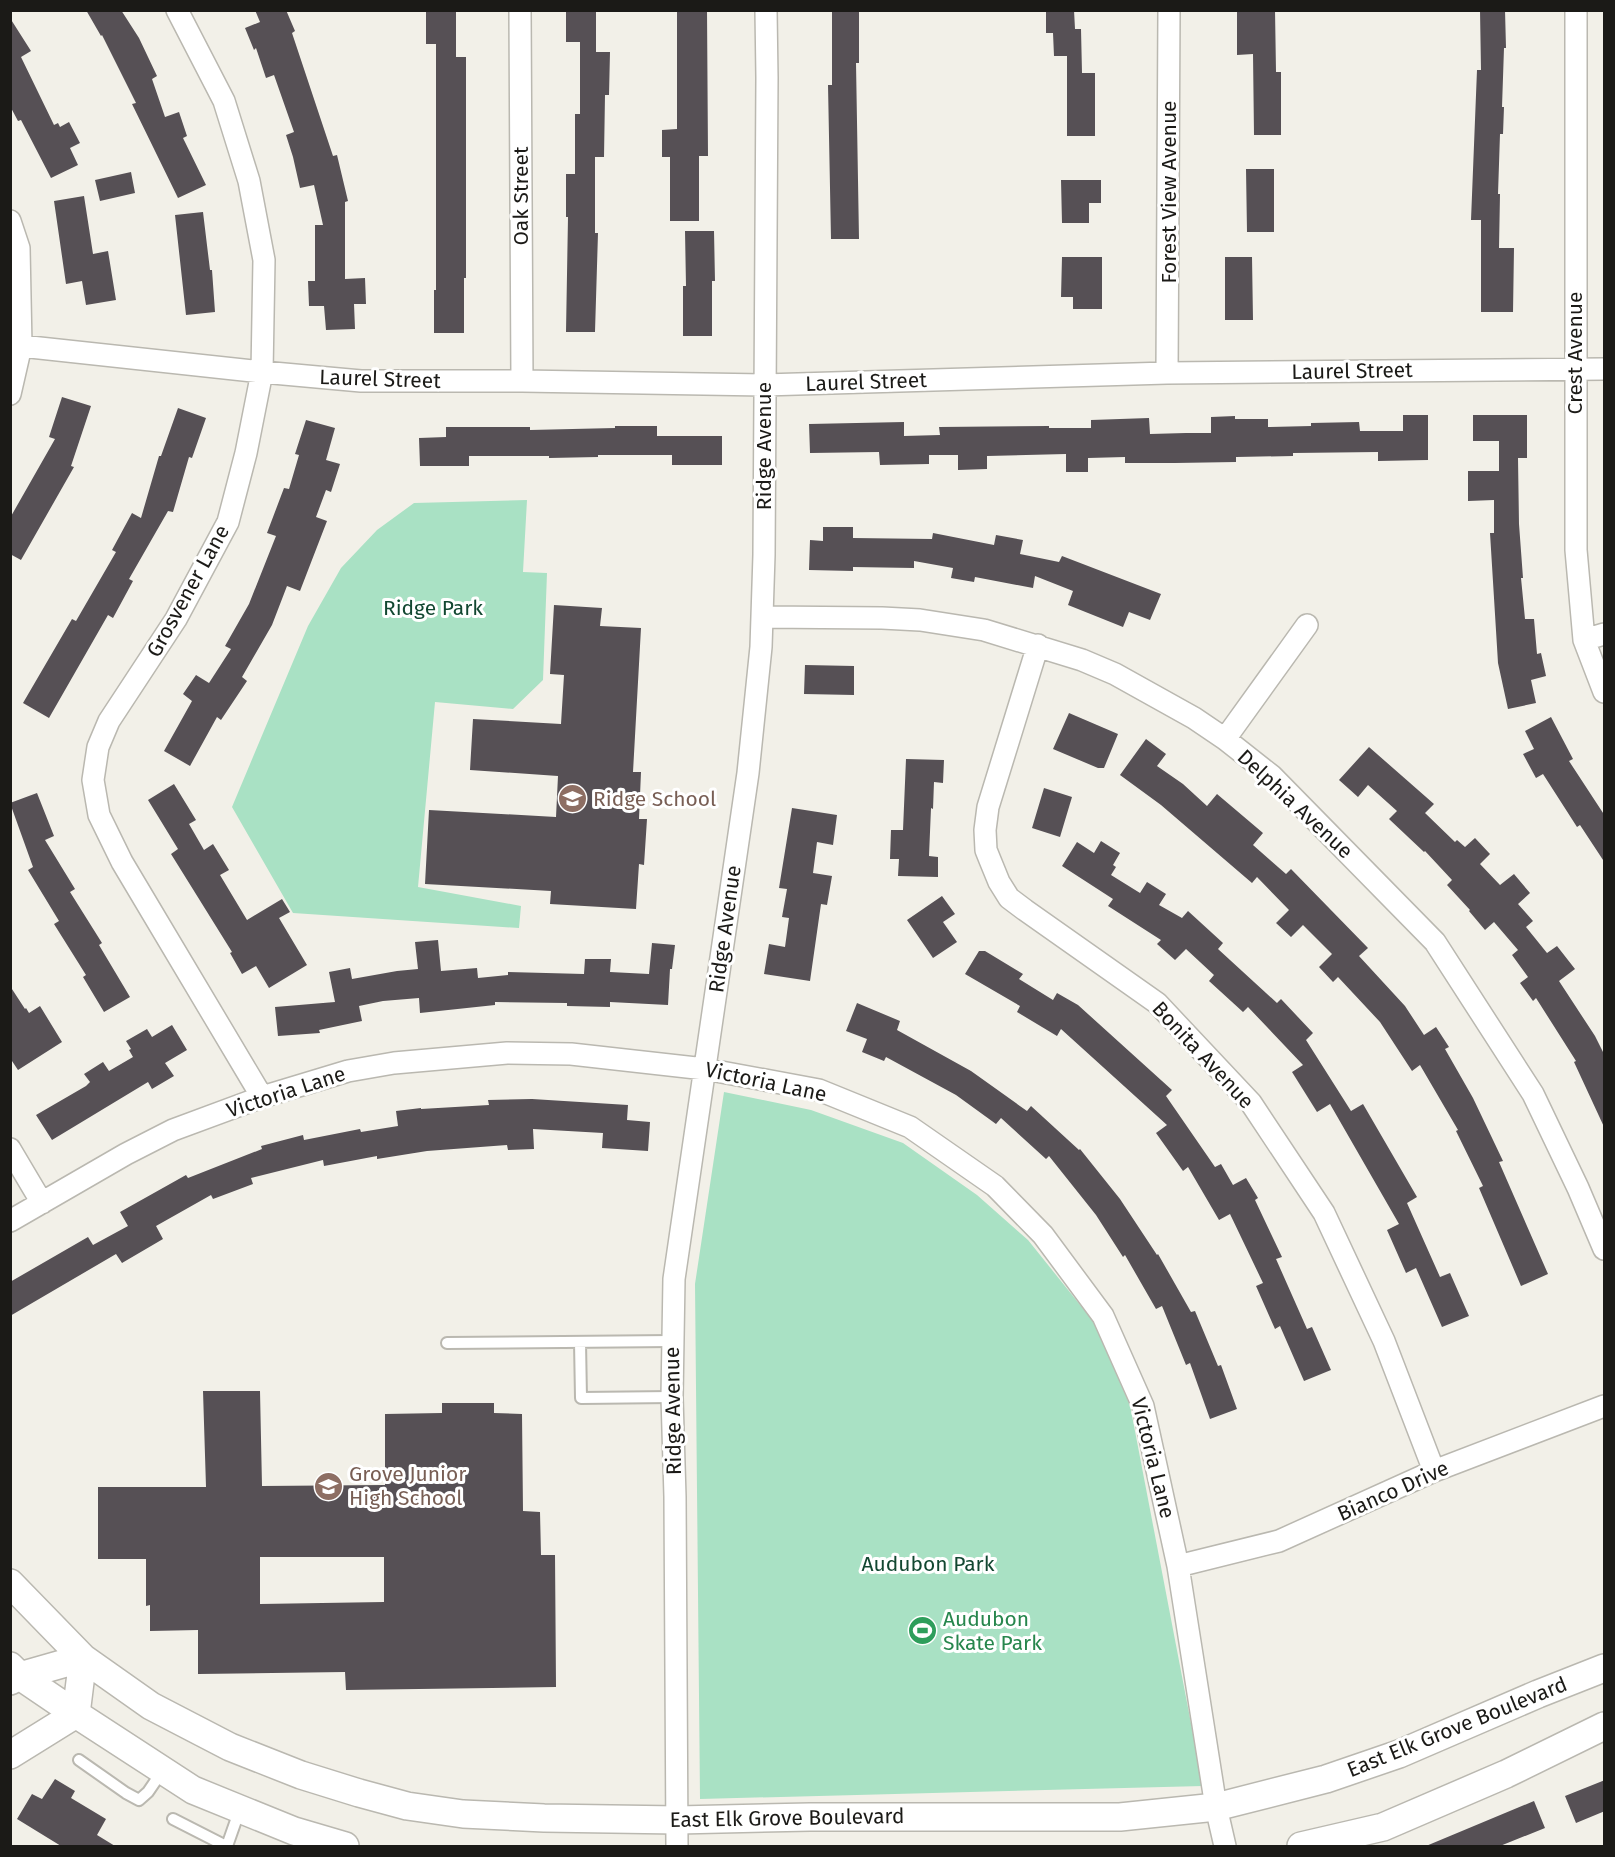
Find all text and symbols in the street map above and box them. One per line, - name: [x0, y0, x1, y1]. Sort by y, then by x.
- street label: Forest View Avenue: [1156, 100, 1182, 284]
- street label: Oak Street: [508, 146, 534, 246]
- street label: Crest Avenue: [1562, 291, 1588, 415]
- street label: Laurel Street: [1291, 357, 1413, 385]
- street label: Laurel Street: [319, 364, 442, 394]
- street label: Laurel Street: [805, 367, 928, 397]
- street label: Ridge Avenue: [751, 382, 777, 510]
- street label: Grosvener Lane: [141, 520, 235, 662]
- park label: Ridge Park: [383, 595, 483, 621]
- street label: Delphia Avenue: [1232, 744, 1358, 864]
- school or university icon: Ridge School: [556, 783, 588, 815]
- place label: Ridge School: [593, 786, 716, 812]
- street label: Ridge Avenue: [703, 864, 747, 994]
- street label: Bonita Avenue: [1147, 996, 1259, 1114]
- street label: Victoria Lane: [703, 1056, 829, 1108]
- street label: Victoria Lane: [223, 1061, 349, 1123]
- street label: Ridge Avenue: [659, 1347, 687, 1475]
- street label: Victoria Lane: [1125, 1395, 1181, 1521]
- street label: Bianco Drive: [1333, 1455, 1453, 1527]
- place label: Grove Junior High School: [349, 1461, 466, 1511]
- school or university icon: Grove Junior High School: [312, 1470, 344, 1502]
- park label: Audubon Park: [862, 1551, 995, 1577]
- place label: Audubon Skate Park: [943, 1606, 1042, 1656]
- sports icon: Audubon Skate Park: [906, 1615, 938, 1647]
- street label: East Elk Grove Boulevard: [1343, 1671, 1571, 1783]
- street label: East Elk Grove Boulevard: [669, 1803, 905, 1833]

